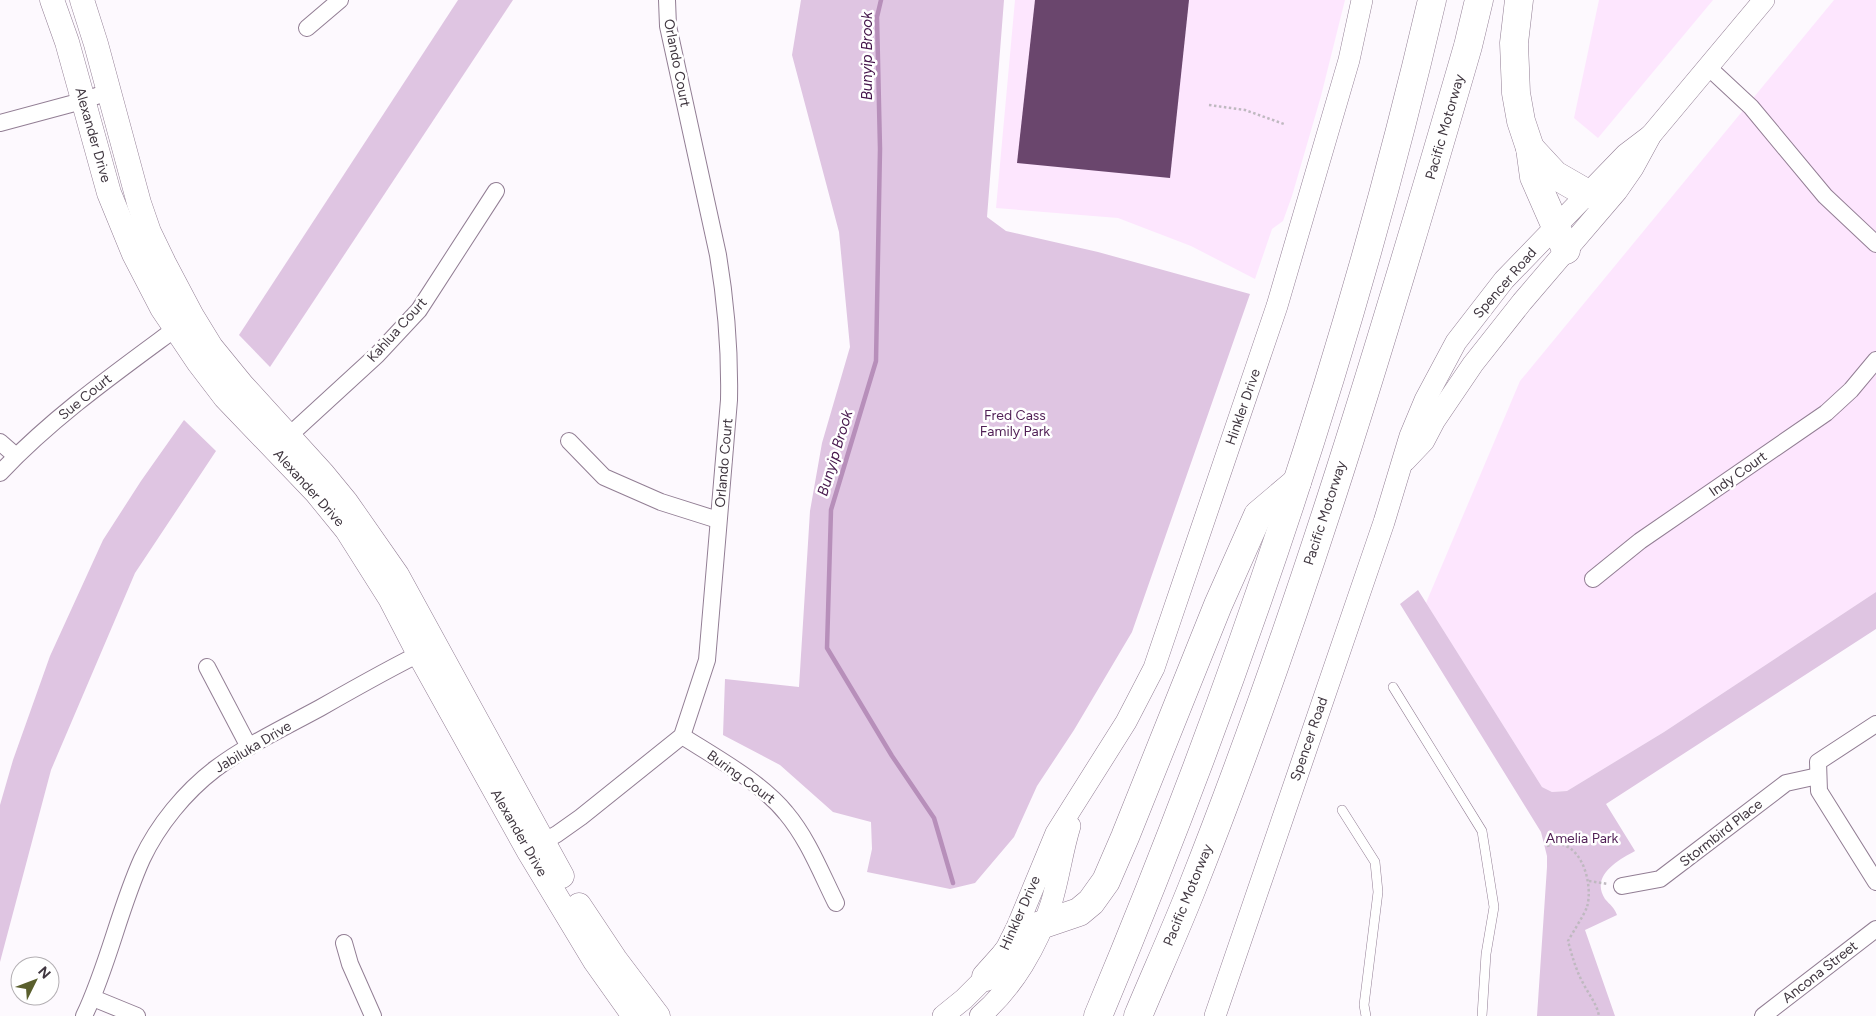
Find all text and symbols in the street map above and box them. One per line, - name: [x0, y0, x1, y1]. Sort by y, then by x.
- water label: Bunyip Brook: [858, 11, 876, 100]
- street label: Orlando Court: [660, 17, 694, 109]
- street label: Pacific Motorway: [1422, 72, 1468, 182]
- street label: Alexander Drive: [71, 86, 115, 185]
- street label: Spencer Road: [1470, 244, 1540, 322]
- street label: Kahlua Court: [364, 294, 430, 366]
- street label: Hinkler Drive: [1222, 366, 1264, 447]
- street label: Sue Court: [55, 370, 115, 424]
- water label: Bunyip Brook: [813, 407, 857, 498]
- park label: Fred Cass Family Park: [980, 407, 1050, 440]
- street label: Orlando Court: [712, 418, 736, 508]
- street label: Alexander Drive: [270, 446, 348, 530]
- street label: Indy Court: [1706, 448, 1770, 500]
- street label: Pacific Motorway: [1300, 458, 1350, 567]
- street label: Spencer Road: [1287, 695, 1331, 783]
- street label: Jabiluka Drive: [212, 717, 295, 777]
- street label: Buring Court: [704, 747, 778, 807]
- street label: Alexander Drive: [487, 786, 551, 880]
- street label: Stormbird Place: [1676, 795, 1766, 870]
- park label: Amelia Park: [1546, 830, 1619, 847]
- street label: Pacific Motorway: [1160, 841, 1216, 949]
- street label: Hinkler Drive: [996, 873, 1044, 953]
- street label: Ancona Street: [1779, 937, 1861, 1007]
- north arrow: [10, 956, 60, 1006]
- text: N: [34, 963, 54, 982]

